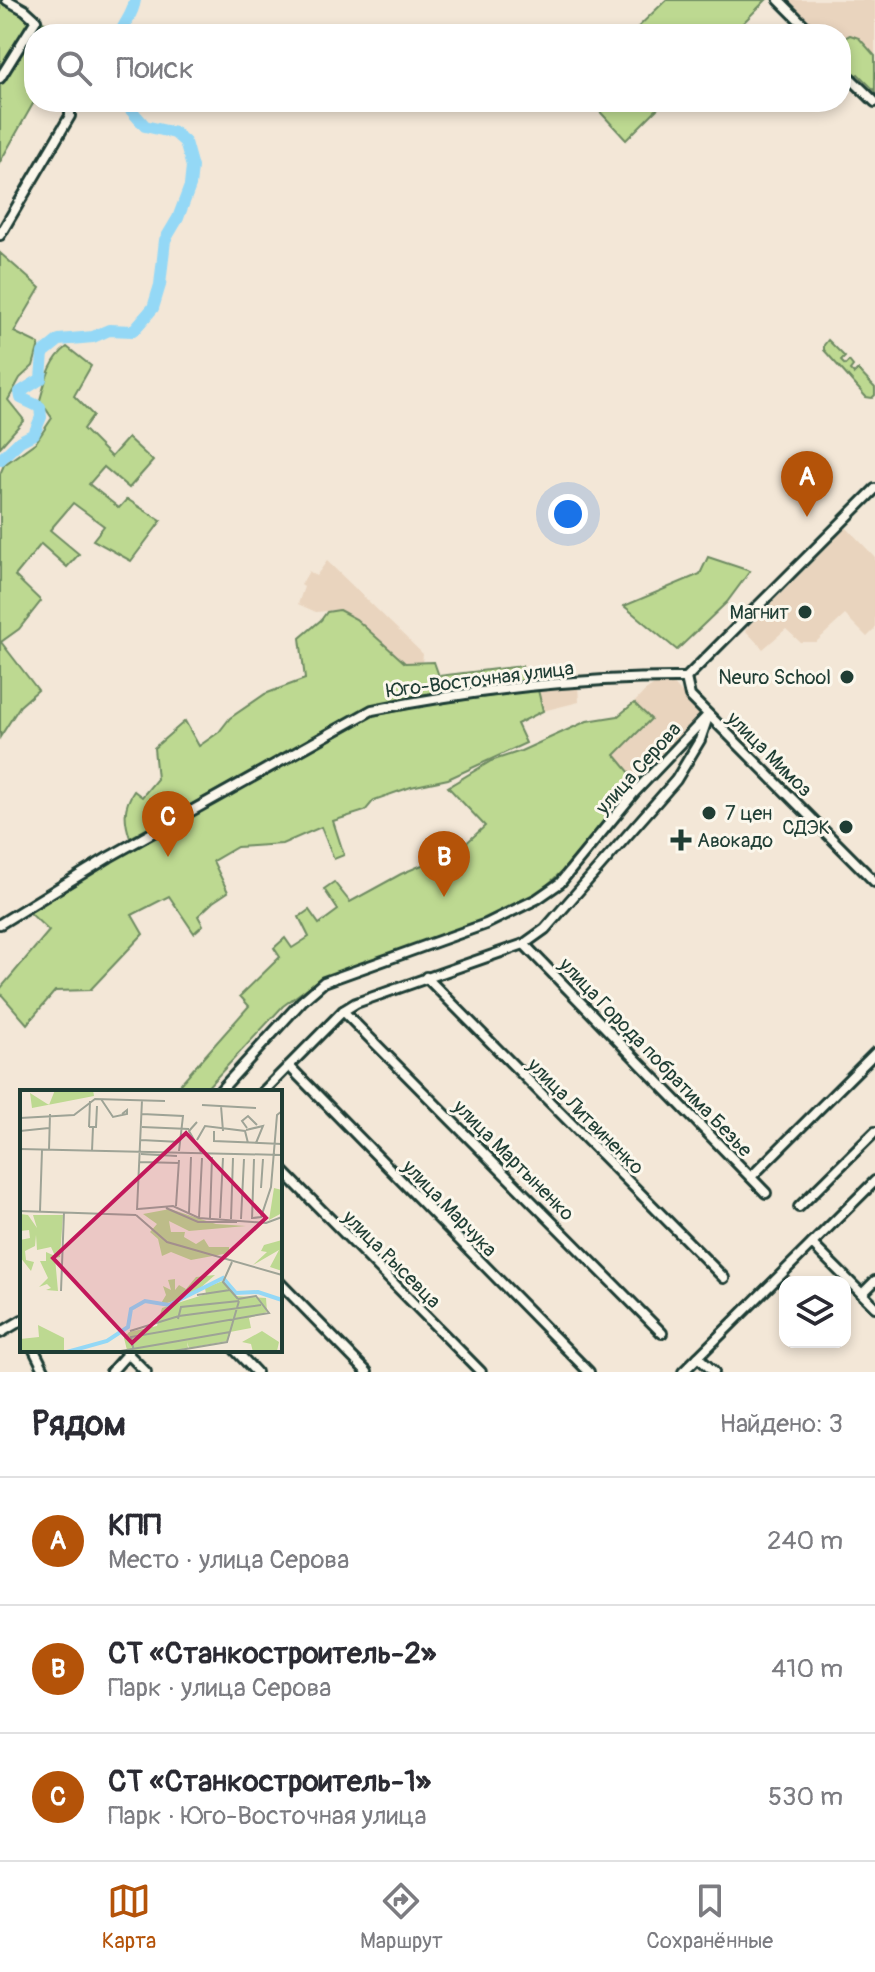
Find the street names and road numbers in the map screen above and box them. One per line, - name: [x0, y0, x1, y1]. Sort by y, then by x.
- street label: Юго-Восточная улица: [385, 656, 575, 703]
- street label: улица Мимоз: [721, 706, 818, 802]
- street label: улица Серова: [590, 717, 686, 820]
- street label: улица Города побратима Безье: [553, 952, 758, 1162]
- street label: улица Литвиненко: [521, 1052, 649, 1180]
- street label: улица Мартыненко: [447, 1094, 580, 1226]
- street label: улица Марчука: [396, 1154, 502, 1262]
- street label: улица Рысевца: [337, 1204, 446, 1314]

